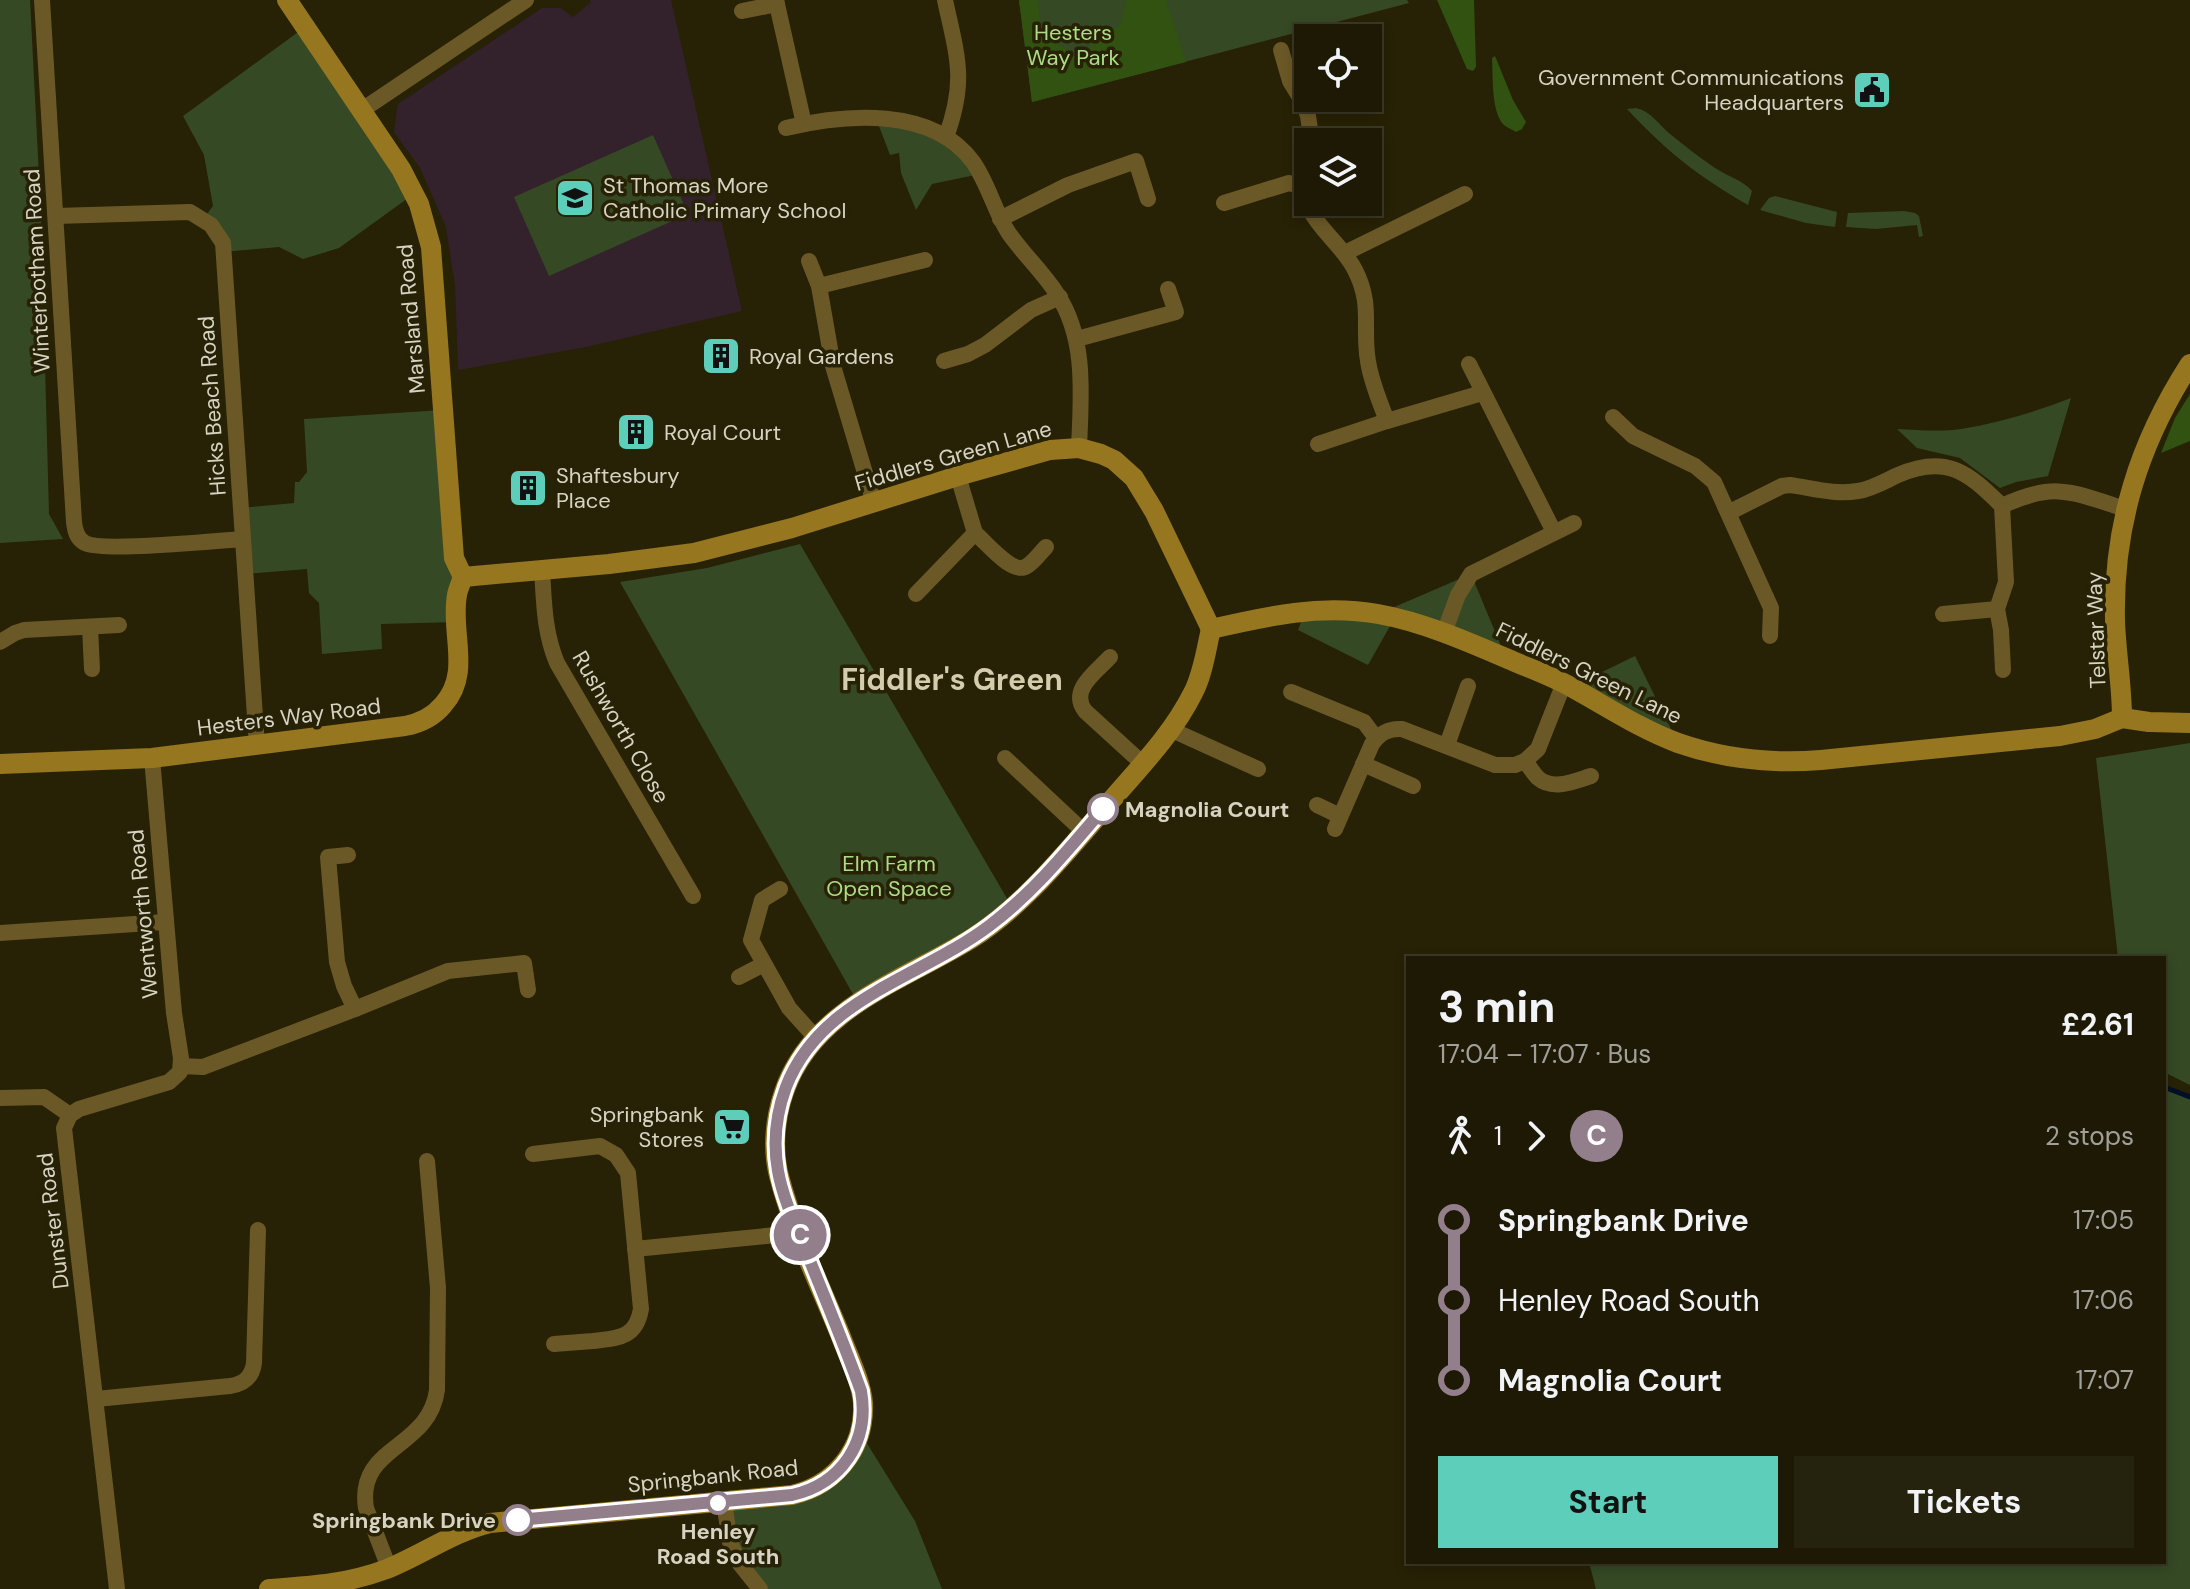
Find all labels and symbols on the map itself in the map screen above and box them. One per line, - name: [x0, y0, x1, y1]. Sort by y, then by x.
- park label: Hesters Way Park: [1026, 18, 1120, 72]
- place label: Government Communications Headquarters: [1538, 63, 1844, 117]
- public building icon: Government Communications Headquarters: [1851, 69, 1893, 111]
- street label: Winterbotham Road: [17, 168, 57, 374]
- place label: St Thomas More Catholic Primary School: [603, 171, 846, 225]
- school or university icon: St Thomas More Catholic Primary School: [554, 177, 596, 219]
- street label: Marsland Road: [390, 243, 432, 395]
- street label: Hicks Beach Road: [191, 315, 233, 497]
- building icon: Royal Gardens: [700, 335, 742, 377]
- place label: Royal Gardens: [749, 342, 894, 371]
- building icon: Royal Court: [615, 411, 657, 453]
- street label: Fiddlers Green Lane: [851, 414, 1055, 498]
- place label: Royal Court: [664, 418, 781, 447]
- place label: Shaftesbury Place: [556, 461, 679, 515]
- building icon: Shaftesbury Place: [507, 467, 549, 509]
- street label: Telstar Way: [2079, 571, 2113, 689]
- street label: Fiddlers Green Lane: [1491, 615, 1687, 731]
- street label: Rushworth Close: [566, 646, 676, 808]
- district label: Fiddler's Green: [841, 660, 1063, 699]
- street label: Hesters Way Road: [195, 691, 383, 743]
- marker: Magnolia Court: [1088, 794, 1118, 824]
- place label: Magnolia Court: [1125, 795, 1289, 824]
- street label: Wentworth Road: [121, 828, 165, 1000]
- park label: Elm Farm Open Space: [826, 849, 952, 903]
- place label: Springbank Stores: [590, 1100, 704, 1154]
- supermarket icon: Springbank Stores: [711, 1106, 753, 1148]
- street label: Dunster Road: [30, 1151, 76, 1291]
- line badge: C: [774, 1209, 826, 1261]
- street label: Springbank Road: [626, 1453, 800, 1499]
- marker: Henley Road South: [707, 1492, 729, 1514]
- marker: Springbank Drive: [503, 1505, 533, 1535]
- place label: Springbank Drive: [312, 1506, 496, 1535]
- place label: Henley Road South: [657, 1517, 779, 1571]

